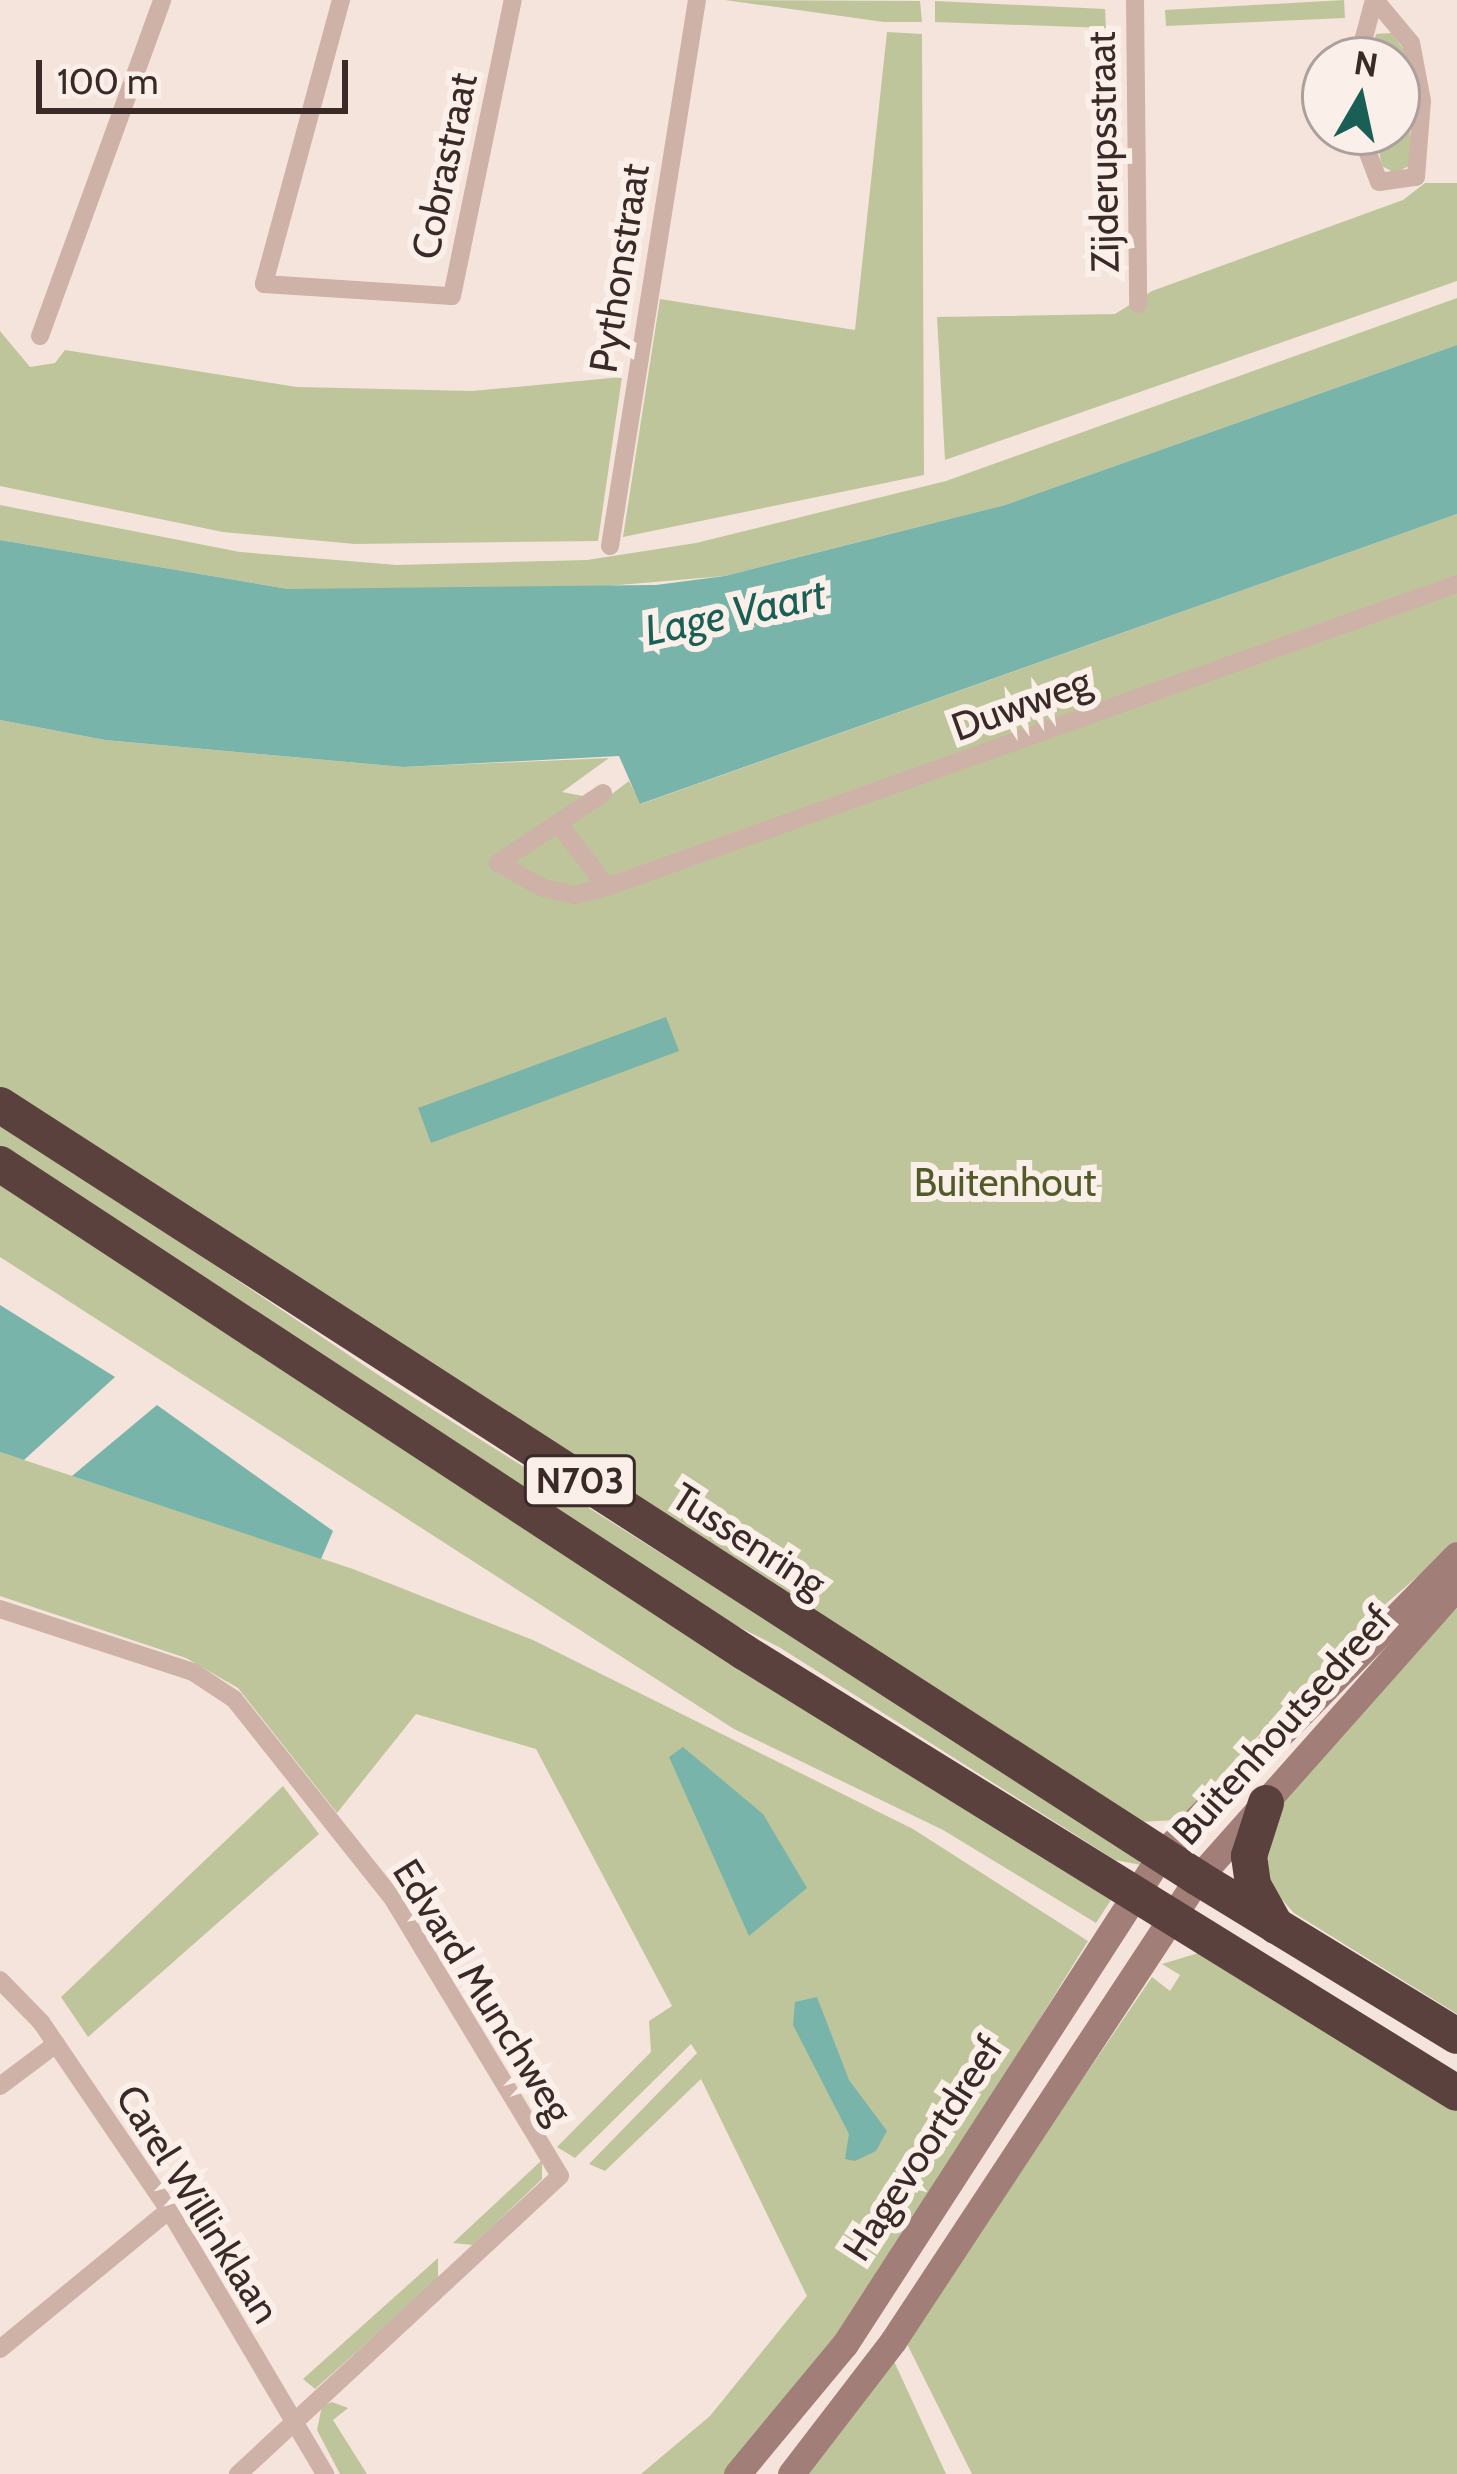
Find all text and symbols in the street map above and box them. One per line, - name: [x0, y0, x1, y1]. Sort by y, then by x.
- street label: Zijderupsstraat: [1077, 31, 1129, 273]
- scale bar: [42, 36, 354, 110]
- north arrow: [1301, 36, 1421, 156]
- text: N: [1352, 42, 1381, 85]
- text: 100 m: [57, 59, 159, 103]
- street label: Cobrastraat: [401, 69, 487, 263]
- street label: Pythonstraat: [579, 160, 659, 376]
- water label: Lage Vaart: [640, 568, 830, 656]
- street label: Duwweg: [945, 657, 1097, 751]
- park label: Buitenhout: [914, 1159, 1096, 1205]
- road number: N703: [523, 1451, 637, 1511]
- street label: Tussenring: [663, 1473, 835, 1607]
- street label: Buitenhoutsedreef: [1163, 1596, 1401, 1854]
- street label: Edvard Munchweg: [383, 1851, 583, 2131]
- street label: Hagevoortdreef: [833, 2027, 1013, 2269]
- street label: Carel Willinklaan: [106, 2076, 290, 2332]

